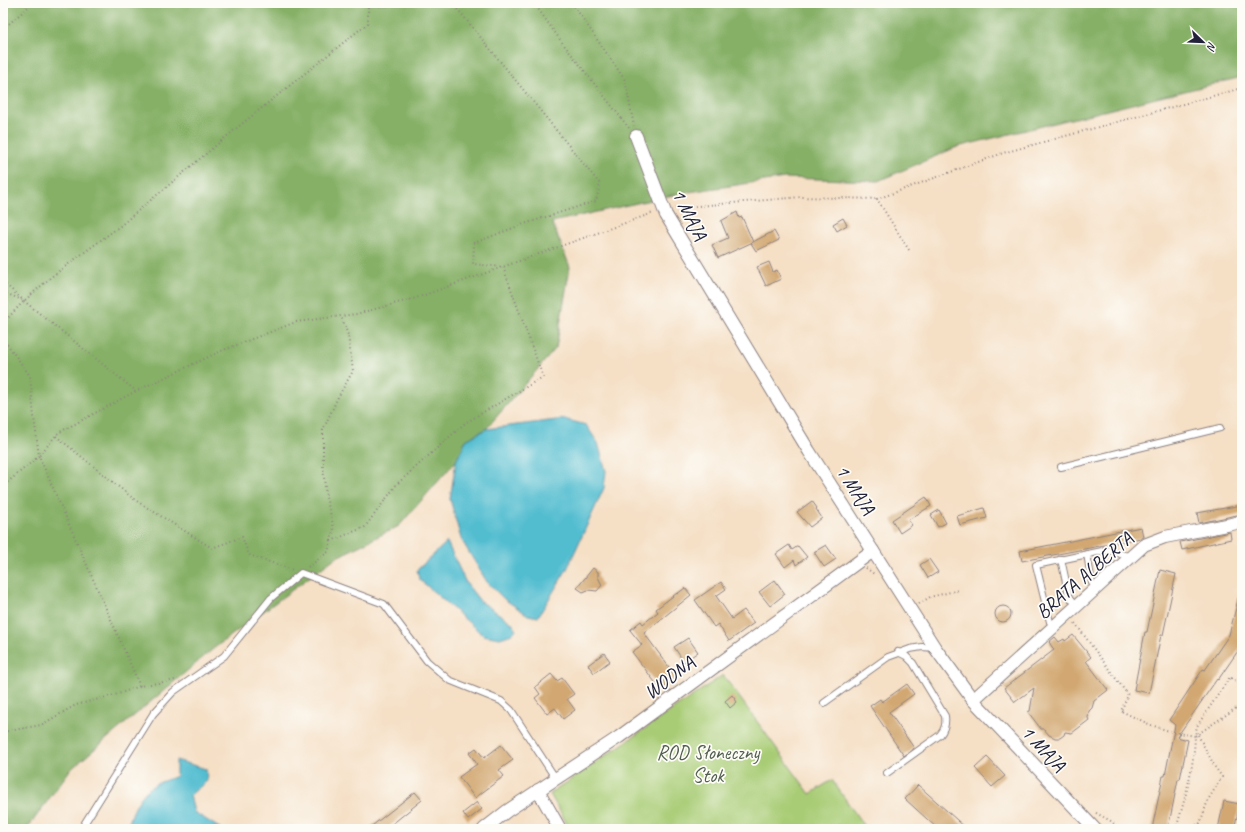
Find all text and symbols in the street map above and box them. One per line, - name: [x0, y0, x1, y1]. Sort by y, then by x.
- north arrow: [1183, 22, 1223, 62]
- text: N: [1204, 40, 1220, 54]
- street label: 1 MAJA: [666, 184, 713, 245]
- street label: 1 MAJA: [830, 460, 881, 520]
- street label: BRATA ALBERTA: [1031, 526, 1139, 624]
- street label: WODNA: [639, 650, 700, 704]
- street label: 1 MAJA: [1016, 720, 1072, 777]
- park label: ROD Słoneczny Stok: [657, 740, 761, 788]

